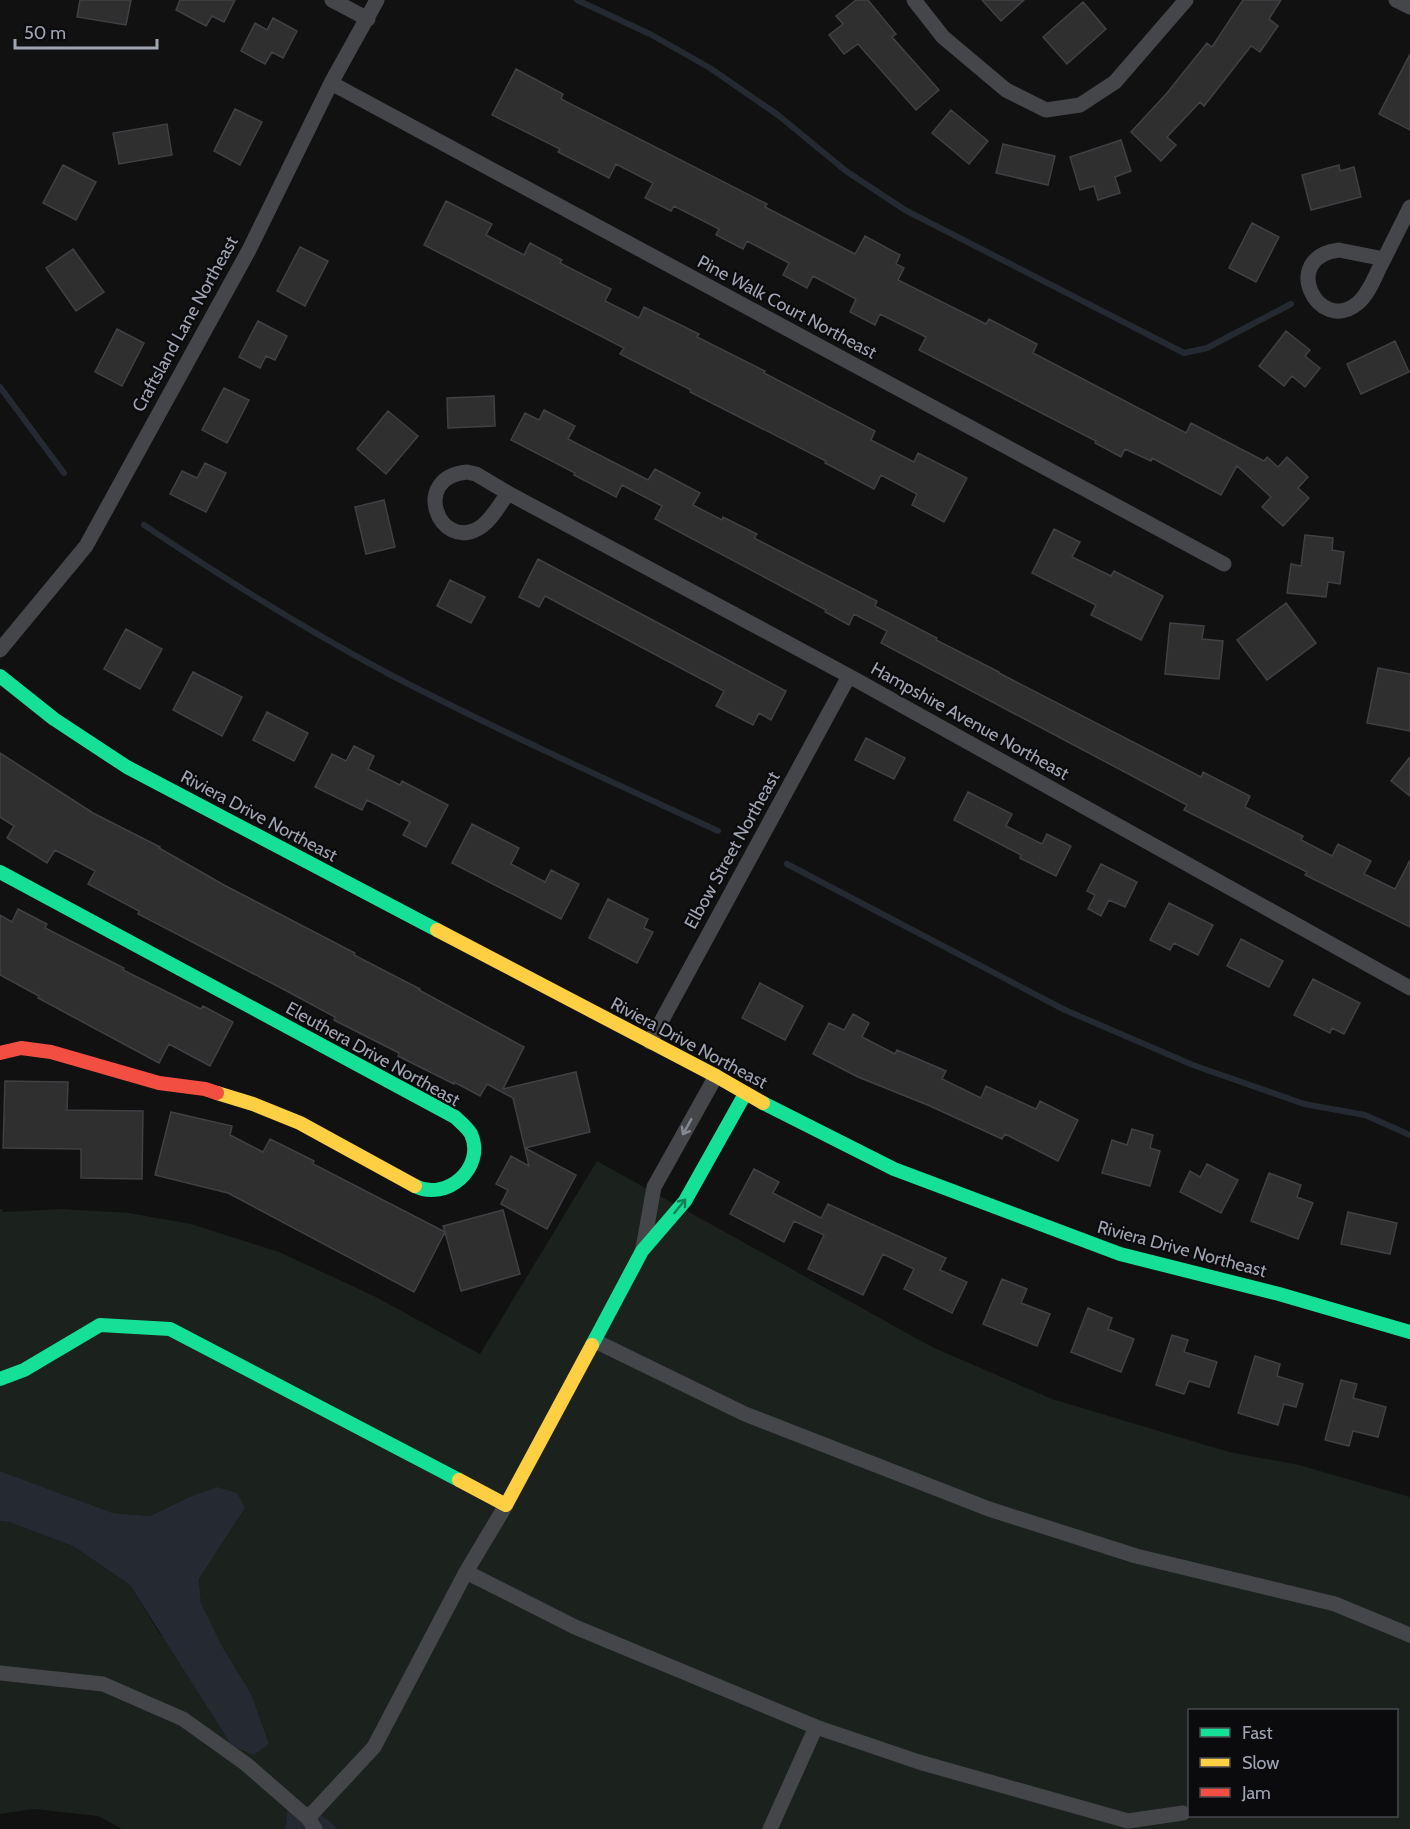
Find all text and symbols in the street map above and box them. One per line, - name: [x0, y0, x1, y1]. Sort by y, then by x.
- scale bar: [15, 12, 158, 50]
- text: 50 m: [24, 22, 66, 44]
- street label: Craftsland Lane Northeast: [127, 232, 243, 416]
- street label: Pine Walk Court Northeast: [694, 250, 880, 364]
- street label: Hampshire Avenue Northeast: [867, 657, 1073, 785]
- street label: Riviera Drive Northeast: [177, 765, 341, 867]
- street label: Elbow Street Northeast: [680, 767, 784, 933]
- street label: Riviera Drive Northeast: [607, 992, 771, 1094]
- street label: Eleuthera Drive Northeast: [282, 997, 464, 1111]
- one-way arrow: [681, 1118, 693, 1135]
- one-way arrow: [673, 1199, 686, 1215]
- street label: Riviera Drive Northeast: [1095, 1216, 1269, 1282]
- legend: [1188, 1709, 1398, 1817]
- text: Fast: [1242, 1722, 1273, 1744]
- text: Slow: [1242, 1752, 1279, 1774]
- text: Jam: [1241, 1782, 1271, 1804]

